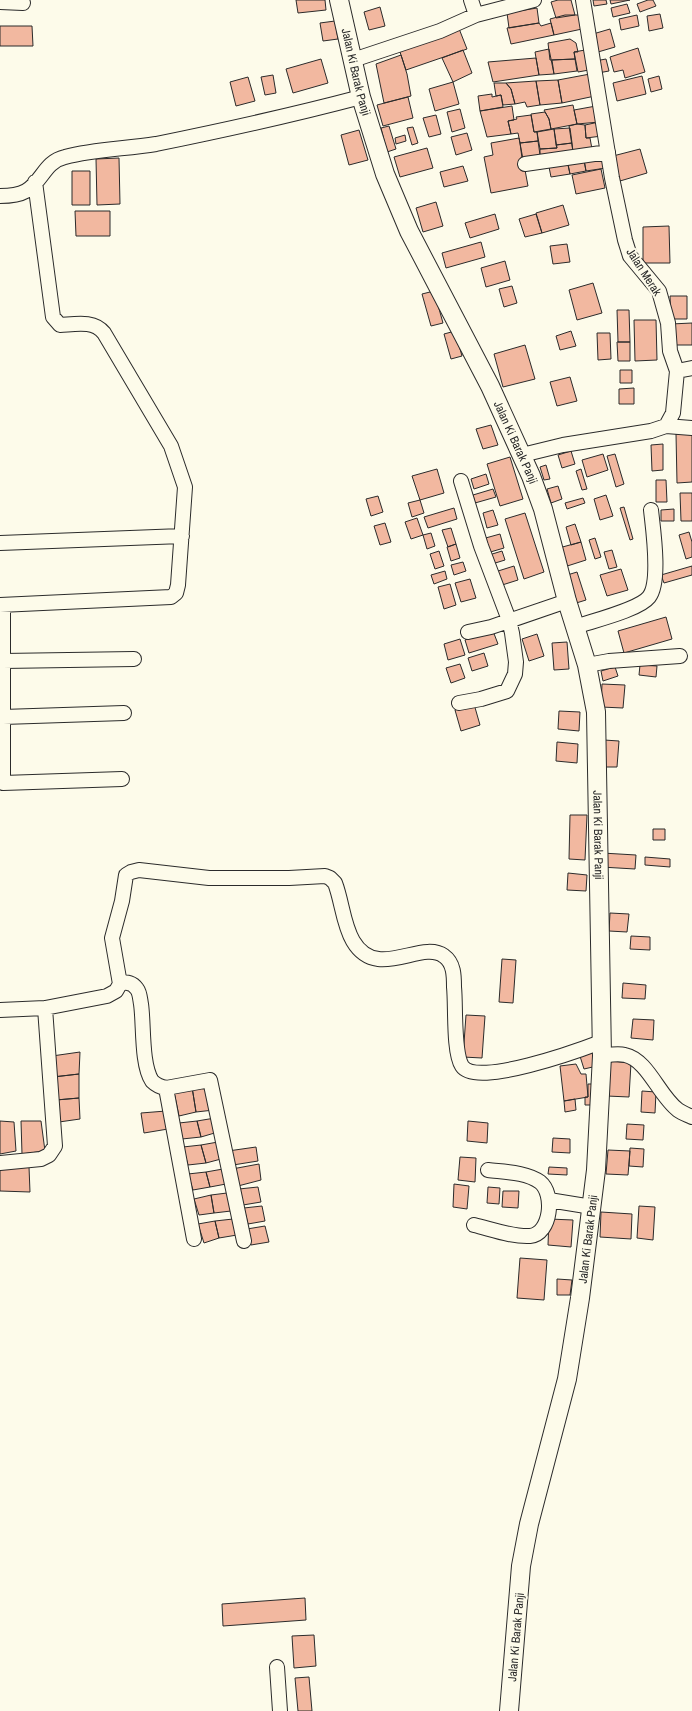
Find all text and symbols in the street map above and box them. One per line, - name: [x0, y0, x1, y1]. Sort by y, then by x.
- street label: Jalan Ki Barak Panji: [338, 27, 374, 118]
- street label: Jalan Merak: [623, 245, 665, 299]
- street label: Jalan Ki Barak Panji: [490, 399, 541, 486]
- street label: Jalan Ki Barak Panji: [589, 790, 607, 880]
- street label: Jalan Ki Barak Panji: [575, 1194, 601, 1284]
- street label: Jalan Ki Barak Panji: [504, 1592, 528, 1682]

